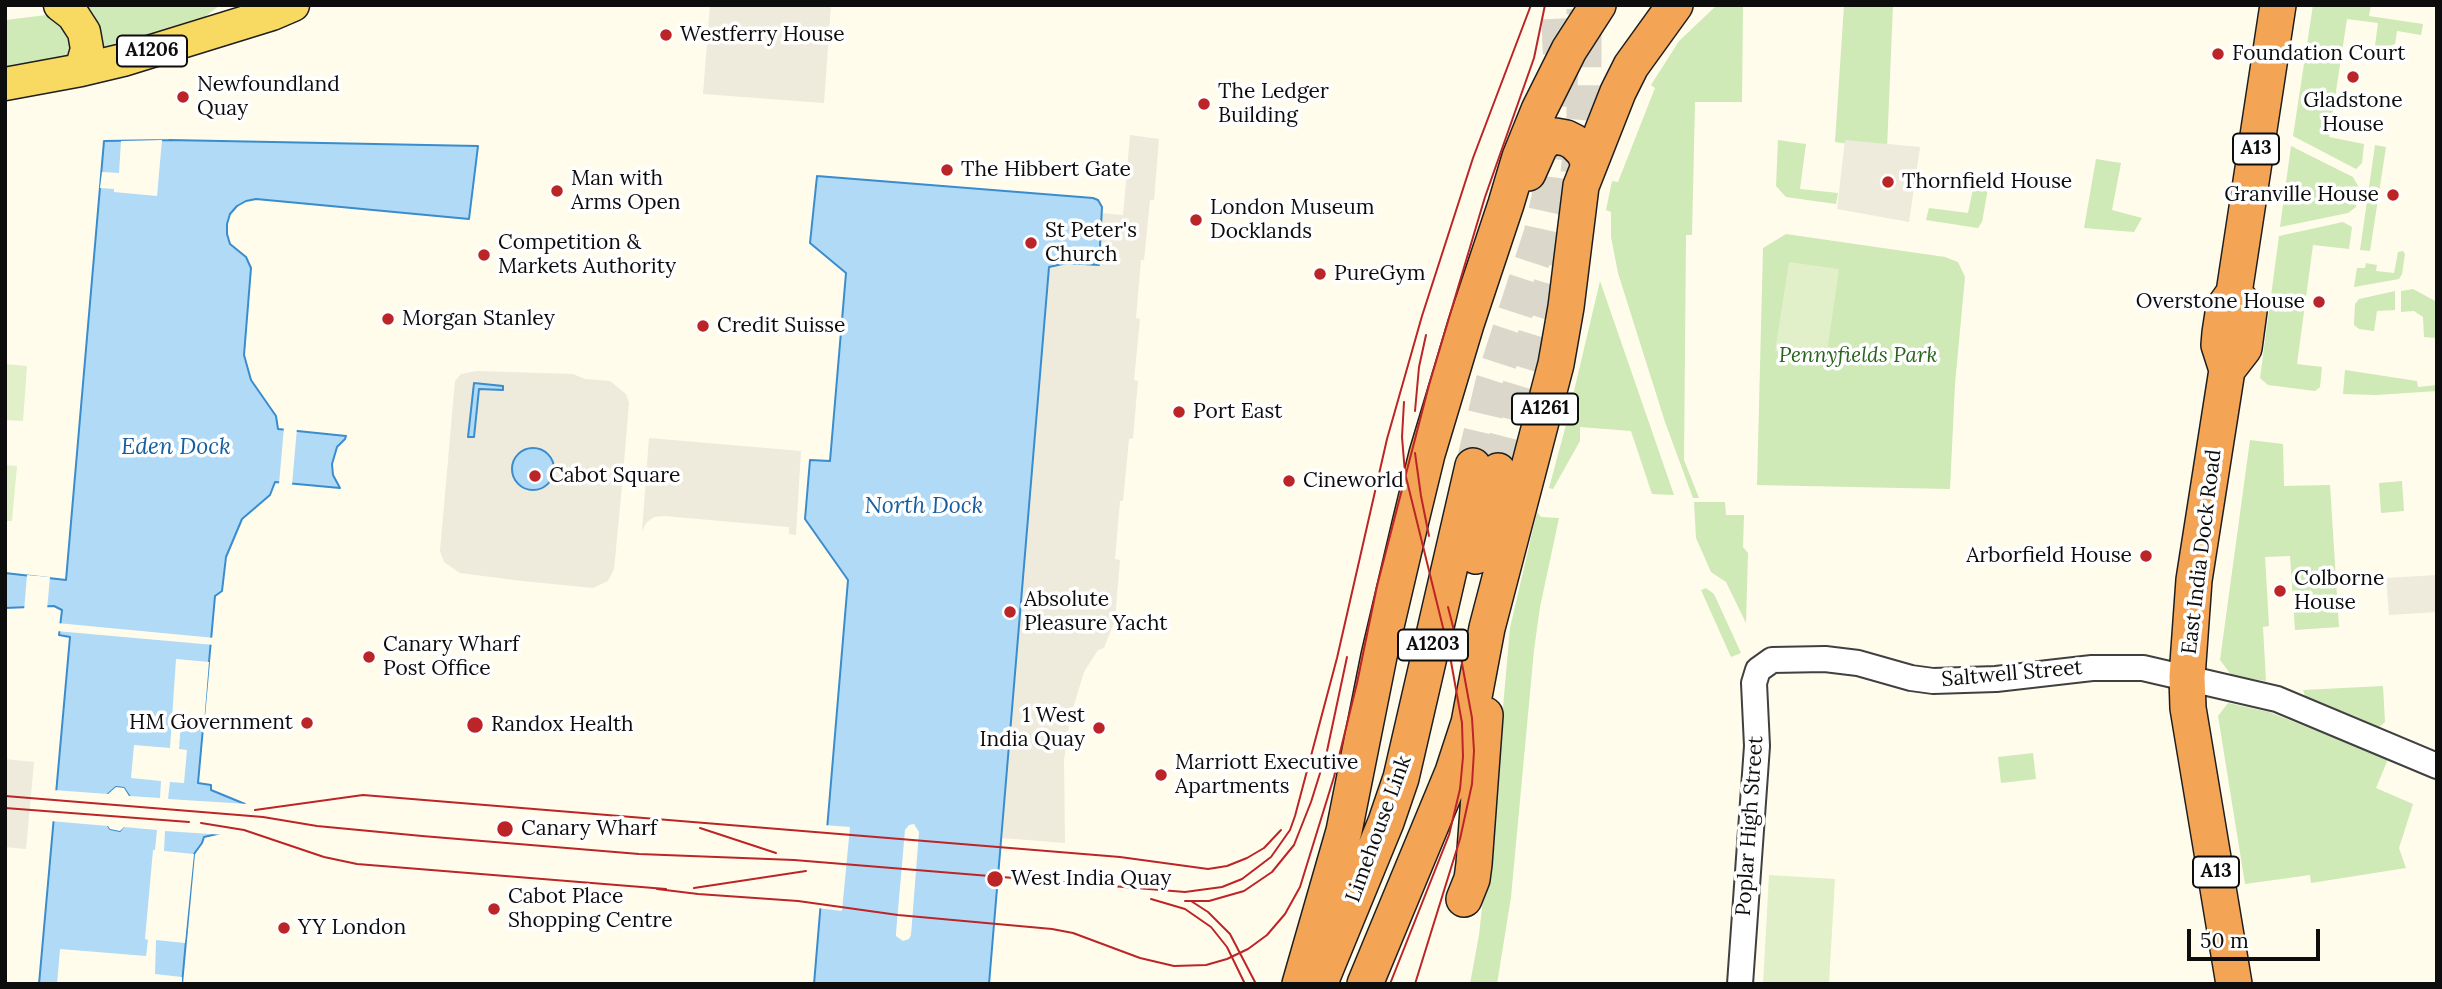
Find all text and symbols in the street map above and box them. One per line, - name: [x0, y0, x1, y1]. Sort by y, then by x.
- place label: Westferry House: [680, 22, 845, 48]
- marker: Westferry House: [658, 27, 674, 43]
- road number: A1206: [117, 36, 187, 66]
- place label: Foundation Court: [2232, 41, 2405, 67]
- marker: Foundation Court: [2210, 46, 2226, 62]
- marker: Gladstone House: [2345, 69, 2361, 85]
- place label: Newfoundland Quay: [197, 72, 340, 122]
- place label: The Ledger Building: [1218, 79, 1329, 129]
- place label: Gladstone House: [2303, 88, 2403, 138]
- marker: Newfoundland Quay: [175, 89, 191, 105]
- marker: The Ledger Building: [1196, 96, 1212, 112]
- road number: A13: [2233, 134, 2279, 164]
- place label: The Hibbert Gate: [961, 157, 1131, 183]
- marker: The Hibbert Gate: [939, 162, 955, 178]
- place label: Man with Arms Open: [571, 166, 681, 216]
- place label: Thornfield House: [1902, 169, 2072, 195]
- marker: Thornfield House: [1880, 174, 1896, 190]
- place label: Granville House: [2224, 182, 2379, 208]
- marker: Man with Arms Open: [549, 183, 565, 199]
- marker: Granville House: [2385, 187, 2401, 203]
- place label: London Museum Docklands: [1210, 195, 1375, 245]
- marker: London Museum Docklands: [1188, 212, 1204, 228]
- place label: St Peter's Church: [1045, 218, 1137, 268]
- place label: Competition & Markets Authority: [498, 230, 676, 280]
- marker: St Peter's Church: [1023, 235, 1039, 251]
- marker: Competition & Markets Authority: [476, 247, 492, 263]
- place label: PureGym: [1334, 261, 1425, 287]
- marker: PureGym: [1312, 266, 1328, 282]
- place label: Overstone House: [2136, 289, 2305, 315]
- marker: Overstone House: [2311, 294, 2327, 310]
- place label: Morgan Stanley: [402, 306, 555, 332]
- marker: Morgan Stanley: [380, 311, 396, 327]
- place label: Credit Suisse: [717, 313, 845, 339]
- marker: Credit Suisse: [695, 318, 711, 334]
- park label: Pennyfields Park: [1779, 343, 1937, 369]
- road number: A1261: [1512, 394, 1578, 424]
- place label: Port East: [1193, 399, 1282, 425]
- marker: Port East: [1171, 404, 1187, 420]
- water label: Eden Dock: [121, 433, 231, 461]
- street label: East India Dock Road: [2177, 448, 2227, 656]
- place label: Cabot Square: [549, 463, 680, 489]
- marker: Cabot Square: [527, 468, 543, 484]
- place label: Cineworld: [1303, 468, 1404, 494]
- marker: Cineworld: [1281, 473, 1297, 489]
- water label: North Dock: [865, 492, 983, 520]
- place label: Arborfield House: [1966, 543, 2132, 569]
- marker: Arborfield House: [2138, 548, 2154, 564]
- place label: Colborne House: [2294, 566, 2384, 616]
- marker: Colborne House: [2272, 583, 2288, 599]
- place label: Absolute Pleasure Yacht: [1024, 587, 1167, 637]
- marker: Absolute Pleasure Yacht: [1002, 604, 1018, 620]
- road number: A1203: [1398, 630, 1468, 660]
- place label: Canary Wharf Post Office: [383, 632, 519, 682]
- marker: Canary Wharf Post Office: [361, 649, 377, 665]
- street label: Saltwell Street: [1940, 655, 2084, 693]
- place label: 1 West India Quay: [980, 703, 1085, 753]
- place label: HM Government: [129, 710, 293, 736]
- place label: Randox Health: [491, 712, 634, 738]
- marker: HM Government: [299, 715, 315, 731]
- marker: Randox Health: [465, 715, 485, 735]
- marker: 1 West India Quay: [1091, 720, 1107, 736]
- street label: Poplar High Street: [1731, 735, 1769, 917]
- place label: Marriott Executive Apartments: [1175, 750, 1358, 800]
- street label: Limehouse Link: [1341, 752, 1417, 906]
- marker: Marriott Executive Apartments: [1153, 767, 1169, 783]
- place label: Canary Wharf: [521, 816, 657, 842]
- marker: Canary Wharf: [495, 819, 515, 839]
- road number: A13: [2193, 856, 2239, 888]
- place label: West India Quay: [1011, 866, 1171, 892]
- marker: West India Quay: [985, 869, 1005, 889]
- place label: Cabot Place Shopping Centre: [508, 884, 673, 934]
- marker: Cabot Place Shopping Centre: [486, 901, 502, 917]
- place label: YY London: [298, 915, 406, 941]
- scale bar: [2190, 916, 2323, 960]
- marker: YY London: [276, 920, 292, 936]
- text: 50 m: [2200, 927, 2249, 954]

